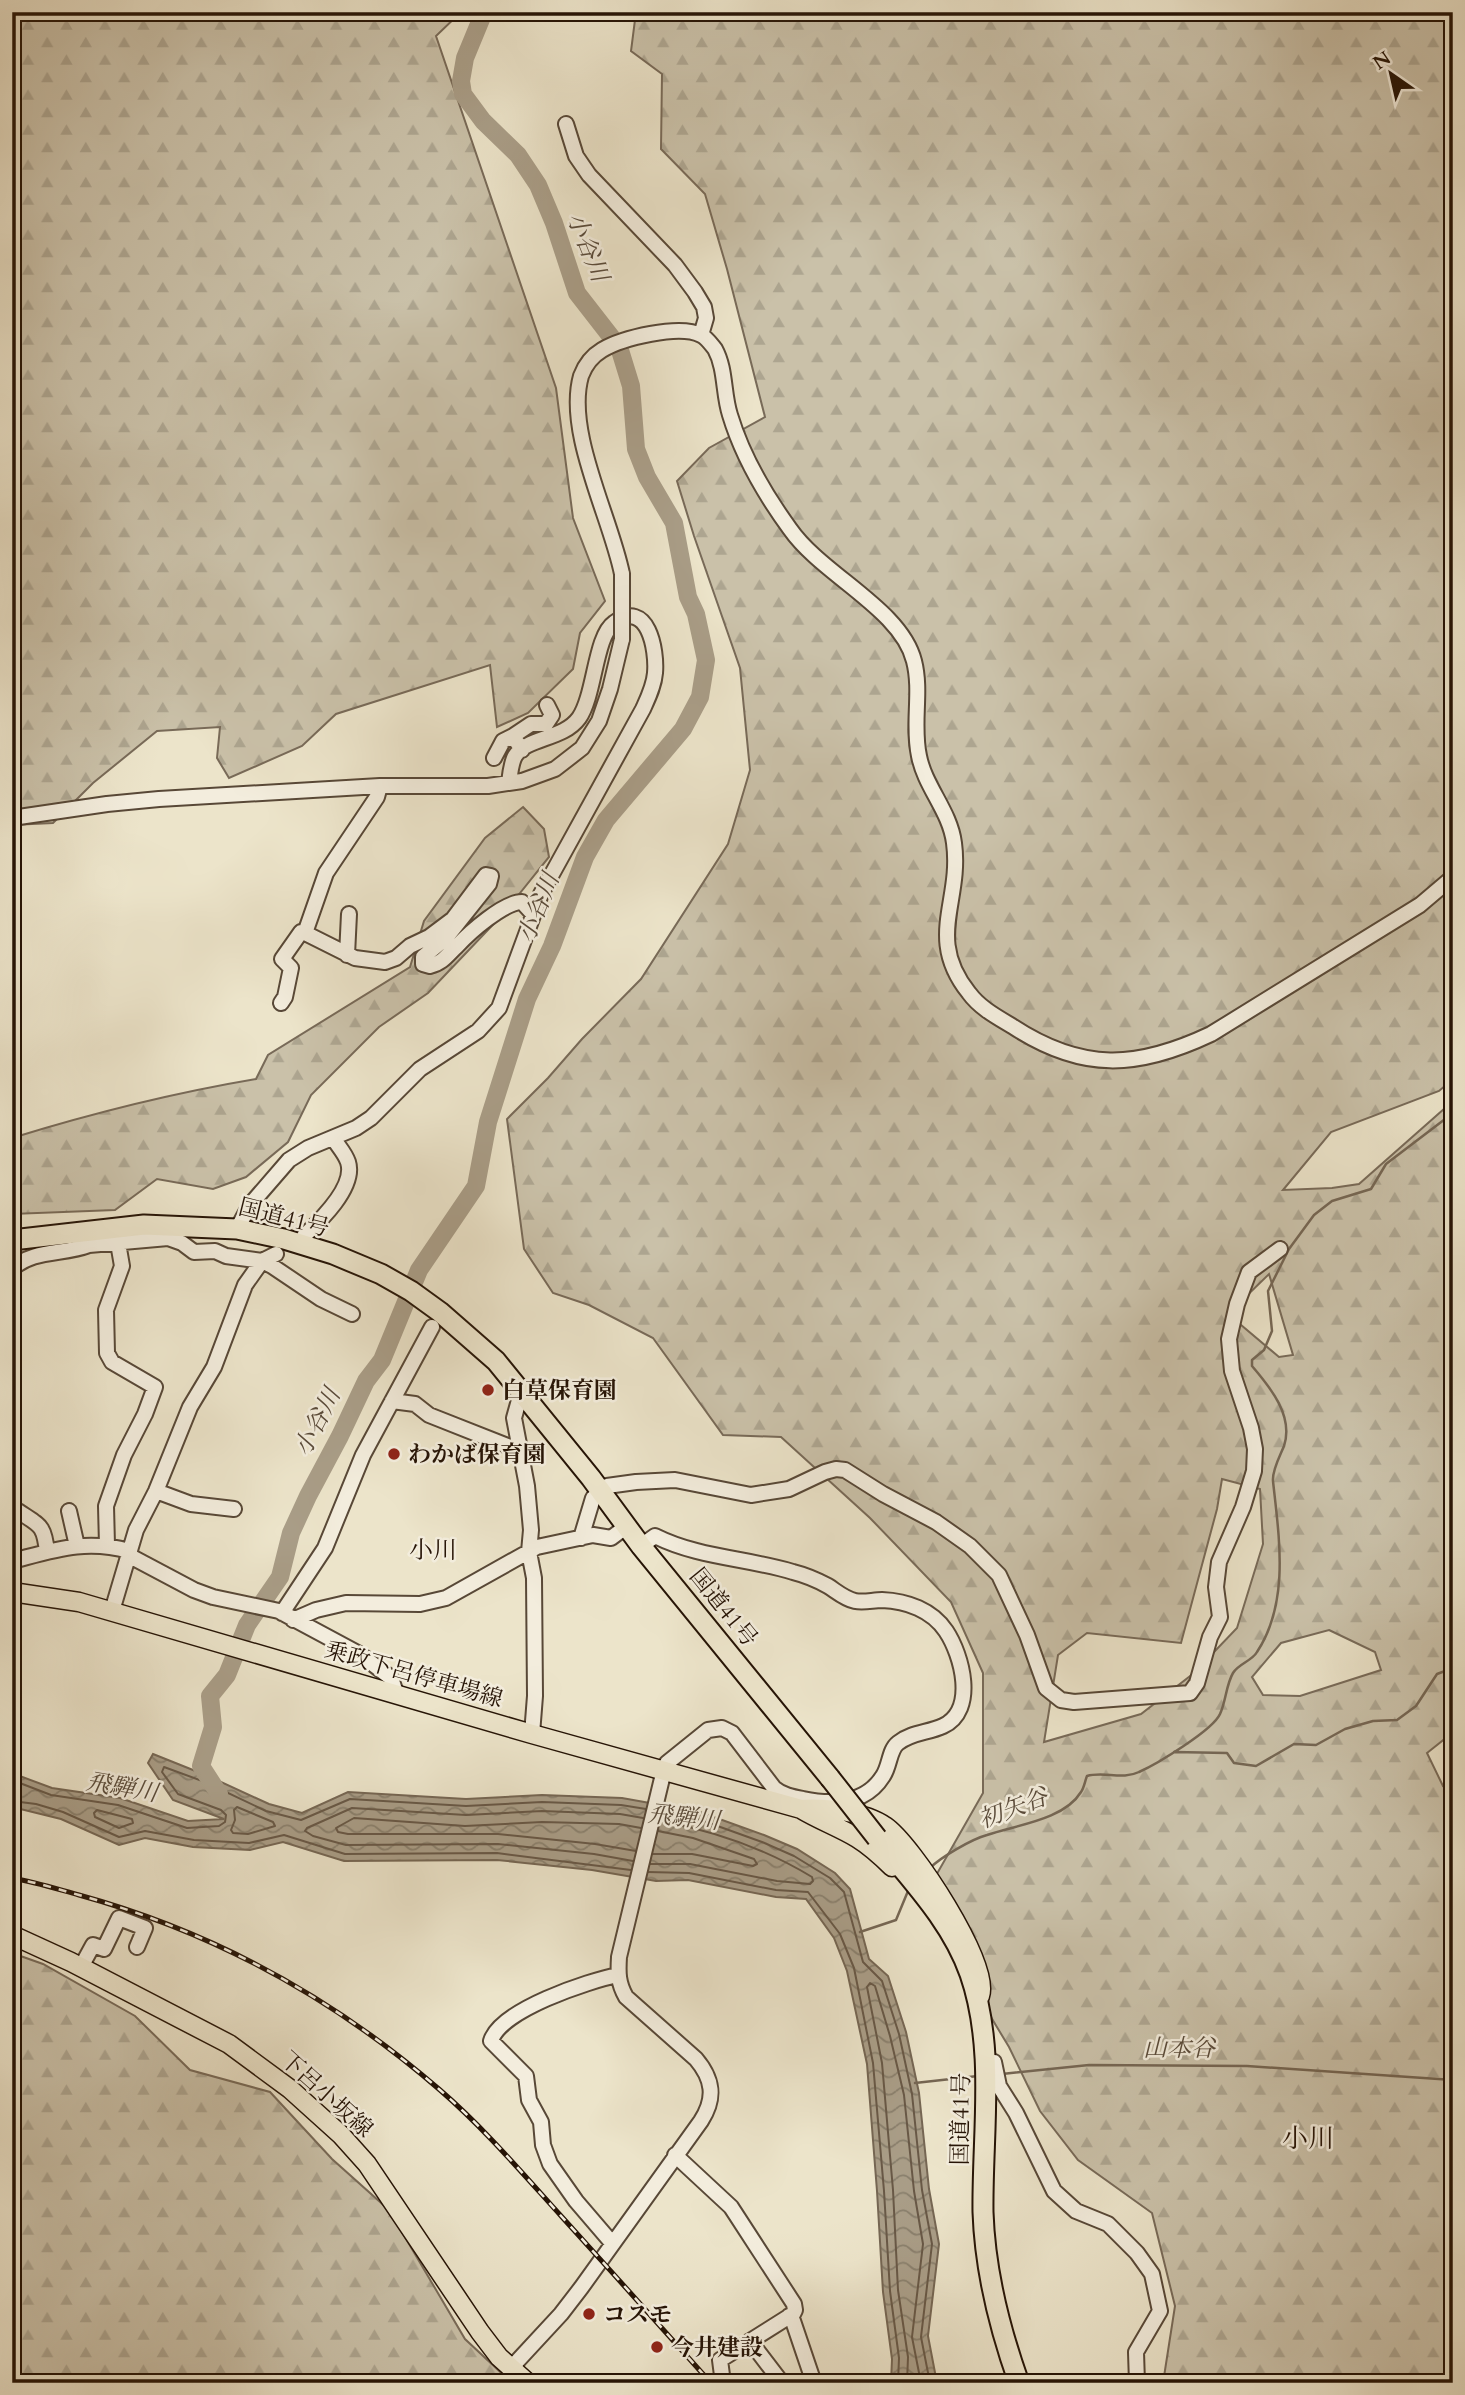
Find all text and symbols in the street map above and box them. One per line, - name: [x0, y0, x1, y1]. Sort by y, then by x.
- north arrow: [1356, 38, 1426, 108]
- text: N: [1368, 45, 1397, 76]
- water label: 小谷川: [559, 208, 617, 290]
- water label: 小谷川: [510, 866, 568, 948]
- street label: 国道41号: [235, 1191, 333, 1244]
- place label: 白草保育園: [502, 1375, 617, 1406]
- water label: 小谷川: [286, 1380, 350, 1462]
- marker: 白草保育園: [480, 1382, 496, 1398]
- place label: わかば保育園: [408, 1439, 546, 1470]
- marker: わかば保育園: [386, 1446, 402, 1462]
- district label: 小川: [409, 1534, 457, 1567]
- street label: 国道41号: [682, 1562, 765, 1653]
- street label: 乗政下呂停車場線: [321, 1634, 507, 1715]
- water label: 飛騨川: [84, 1765, 163, 1811]
- water label: 初矢谷: [974, 1779, 1055, 1837]
- water label: 飛騨川: [646, 1797, 724, 1838]
- water label: 山本谷: [1143, 2032, 1217, 2065]
- street label: 下呂小坂線: [274, 2044, 380, 2144]
- street label: 国道41号: [944, 2072, 977, 2166]
- district label: 小川: [1282, 2121, 1334, 2156]
- place label: コスモ: [603, 2299, 672, 2330]
- marker: コスモ: [581, 2306, 597, 2322]
- place label: 今井建設: [671, 2332, 763, 2363]
- marker: 今井建設: [649, 2339, 665, 2355]

